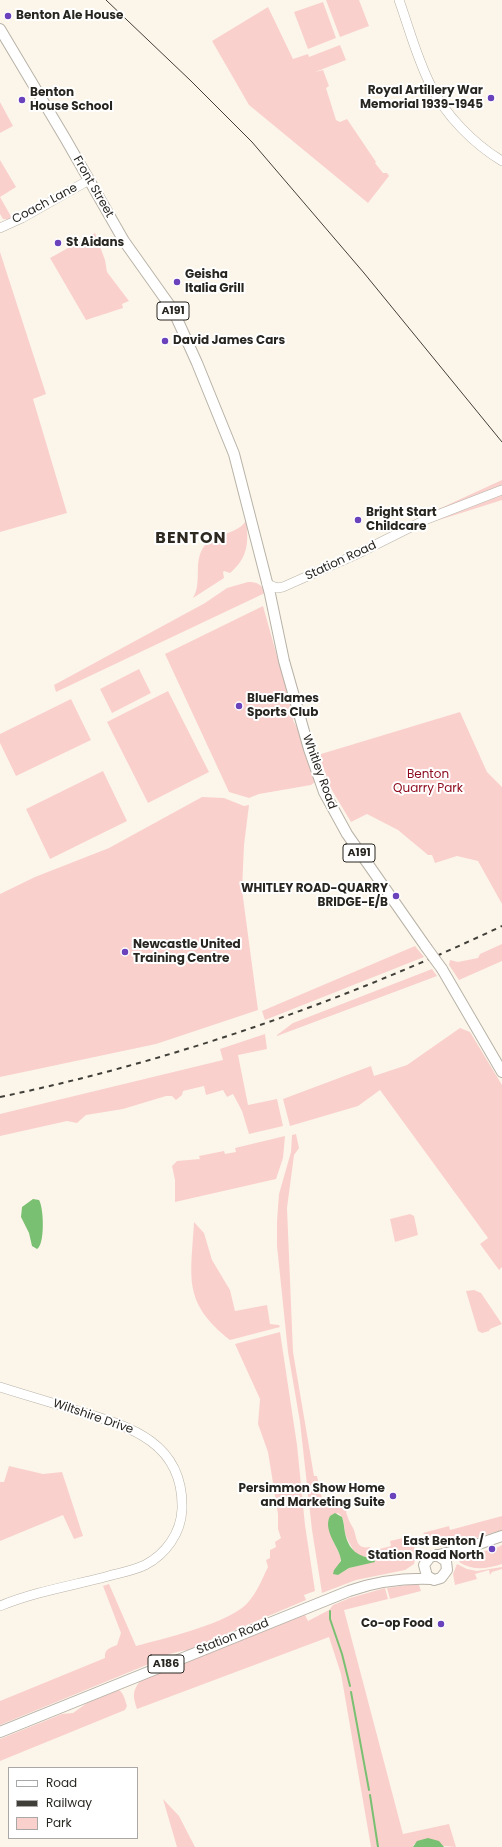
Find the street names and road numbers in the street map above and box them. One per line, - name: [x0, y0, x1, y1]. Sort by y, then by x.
- street label: Front Street: [70, 154, 116, 220]
- street label: Coach Lane: [10, 181, 80, 227]
- road number: A191: [157, 302, 189, 320]
- street label: Station Road: [303, 538, 379, 584]
- street label: Whitley Road: [299, 733, 339, 811]
- road number: A191: [343, 844, 375, 862]
- street label: Wiltshire Drive: [51, 1397, 135, 1437]
- street label: Station Road: [195, 1616, 271, 1658]
- road number: A186: [148, 1655, 184, 1673]

